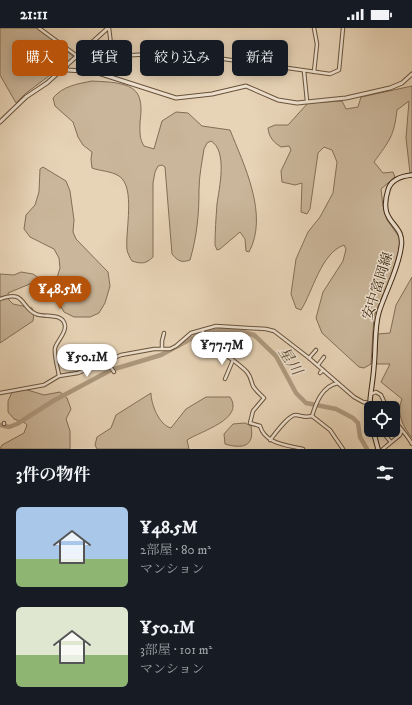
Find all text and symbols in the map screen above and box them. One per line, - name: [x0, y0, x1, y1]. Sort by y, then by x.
- text: 21:11: [20, 5, 48, 24]
- chip: 購入: [12, 40, 68, 76]
- chip: 賃貸: [76, 40, 132, 76]
- chip: 絞り込み: [140, 40, 224, 76]
- chip: 新着: [232, 40, 288, 76]
- street label: 安中富岡線: [359, 250, 397, 322]
- pin: ¥48.5M: [27, 276, 93, 310]
- text: ¥48.5M: [38, 281, 82, 297]
- pin: ¥77.7M: [189, 332, 255, 366]
- text: ¥77.7M: [200, 337, 244, 353]
- water label: 星川: [274, 343, 307, 380]
- pin: ¥50.1M: [54, 344, 120, 378]
- text: ¥50.1M: [66, 349, 108, 365]
- map controls: [364, 401, 400, 437]
- button: locate: [364, 401, 400, 437]
- icon: filters: [374, 462, 396, 484]
- text: 3件の物件: [16, 464, 90, 486]
- text: ¥48.5M: [140, 517, 198, 539]
- icon: home: [48, 523, 96, 571]
- text: 2部屋 · 80 m²: [140, 542, 211, 558]
- text: マンション: [140, 561, 204, 577]
- text: ¥50.1M: [140, 617, 195, 639]
- icon: home: [48, 623, 96, 671]
- text: 3部屋 · 101 m²: [140, 642, 212, 658]
- text: マンション: [140, 661, 204, 677]

